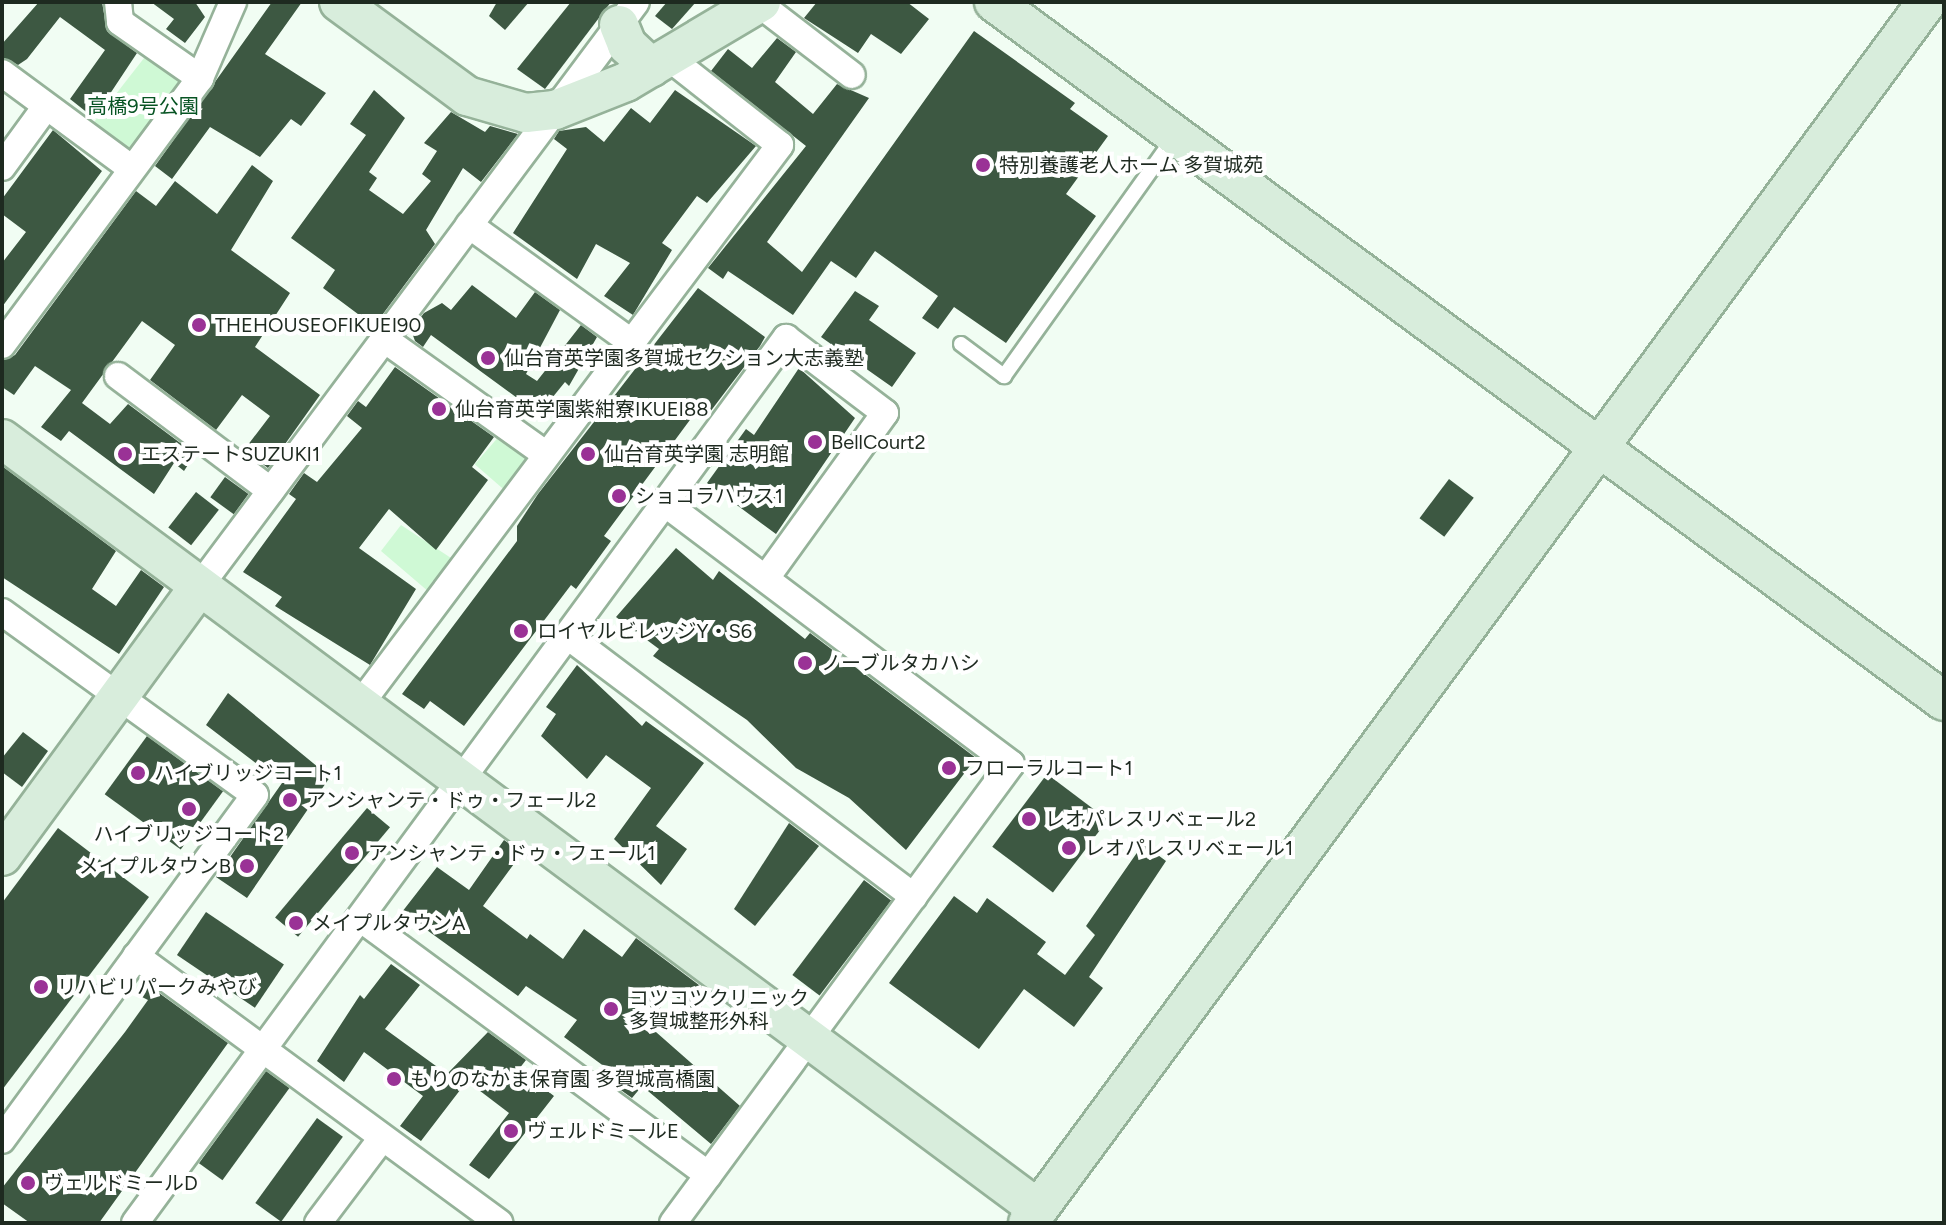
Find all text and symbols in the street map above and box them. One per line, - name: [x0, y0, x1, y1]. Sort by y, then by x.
- park label: 高橋9号公園: [87, 94, 199, 118]
- place label: 特別養護老人ホーム 多賀城苑: [999, 153, 1264, 177]
- marker: 特別養護老人ホーム 多賀城苑: [974, 156, 992, 174]
- place label: THEHOUSEOFIKUEI90: [215, 313, 421, 337]
- marker: THEHOUSEOFIKUEI90: [190, 316, 208, 334]
- place label: 仙台育英学園多賀城セクション大志義塾: [504, 346, 864, 370]
- marker: 仙台育英学園多賀城セクション大志義塾: [479, 349, 497, 367]
- place label: 仙台育英学園紫紺寮IKUEI88: [455, 397, 709, 421]
- marker: 仙台育英学園紫紺寮IKUEI88: [430, 400, 448, 418]
- place label: BellCourt2: [831, 430, 926, 454]
- marker: BellCourt2: [806, 433, 824, 451]
- place label: エステートSUZUKI1: [141, 442, 320, 466]
- place label: 仙台育英学園 志明館: [604, 442, 789, 466]
- marker: エステートSUZUKI1: [116, 445, 134, 463]
- marker: 仙台育英学園 志明館: [579, 445, 597, 463]
- place label: ショコラハウス1: [635, 484, 783, 508]
- marker: ショコラハウス1: [610, 487, 628, 505]
- place label: ロイヤルビレッジY・S6: [537, 619, 753, 643]
- marker: ロイヤルビレッジY・S6: [512, 622, 530, 640]
- place label: ノーブルタカハシ: [821, 651, 981, 675]
- marker: ノーブルタカハシ: [796, 654, 814, 672]
- place label: フローラルコート1: [965, 756, 1133, 780]
- marker: フローラルコート1: [940, 759, 958, 777]
- place label: ハイブリッジコート1: [154, 761, 342, 785]
- marker: ハイブリッジコート1: [129, 764, 147, 782]
- place label: アンシャンテ・ドゥ・フェール2: [306, 788, 597, 812]
- marker: アンシャンテ・ドゥ・フェール2: [281, 791, 299, 809]
- marker: ハイブリッジコート2: [180, 800, 198, 818]
- place label: レオパレスリベェール2: [1045, 807, 1256, 831]
- marker: レオパレスリベェール2: [1020, 810, 1038, 828]
- place label: ハイブリッジコート2: [93, 822, 285, 846]
- place label: レオパレスリベェール1: [1085, 836, 1293, 860]
- marker: レオパレスリベェール1: [1060, 839, 1078, 857]
- place label: アンシャンテ・ドゥ・フェール1: [368, 841, 656, 865]
- marker: アンシャンテ・ドゥ・フェール1: [343, 844, 361, 862]
- place label: メイプルタウンB: [79, 854, 231, 878]
- marker: メイプルタウンB: [238, 857, 256, 875]
- place label: メイプルタウンA: [312, 911, 466, 935]
- marker: メイプルタウンA: [287, 914, 305, 932]
- place label: リハビリパークみやび: [57, 975, 257, 999]
- marker: リハビリパークみやび: [32, 978, 50, 996]
- place label: コツコツクリニック 多賀城整形外科: [629, 986, 809, 1033]
- marker: コツコツクリニック 多賀城整形外科: [600, 998, 622, 1020]
- place label: もりのなかま保育園 多賀城高橋園: [410, 1067, 715, 1091]
- marker: もりのなかま保育園 多賀城高橋園: [385, 1070, 403, 1088]
- place label: ヴェルドミールE: [527, 1119, 679, 1143]
- marker: ヴェルドミールE: [502, 1122, 520, 1140]
- place label: ヴェルドミールD: [44, 1171, 198, 1195]
- marker: ヴェルドミールD: [19, 1174, 37, 1192]

